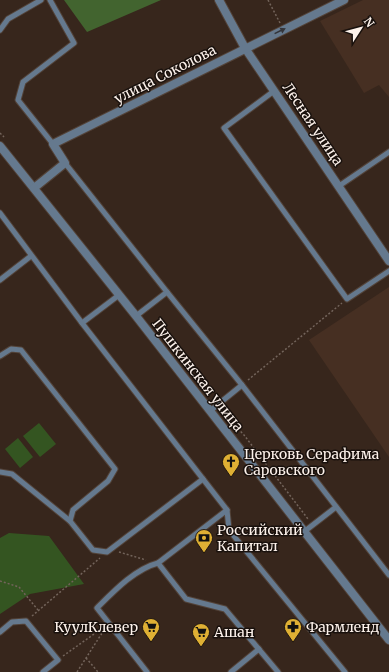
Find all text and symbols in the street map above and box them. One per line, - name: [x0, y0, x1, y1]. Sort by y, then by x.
- north arrow: [341, 8, 381, 48]
- text: N: [361, 14, 377, 30]
- one-way arrow: [274, 28, 286, 34]
- street label: улица Соколова: [111, 40, 219, 107]
- street label: Лесная улица: [279, 79, 348, 169]
- street label: Пушкинская улица: [148, 315, 248, 435]
- place label: Церковь Серафима Саровского: [244, 445, 380, 479]
- church icon: Церковь Серафима Саровского: [221, 452, 241, 477]
- place label: Российский Капитал: [217, 521, 303, 555]
- bank icon: Российский Капитал: [194, 528, 214, 553]
- supermarket icon: КуулКлевер: [141, 617, 161, 642]
- pharmacy icon: Фармленд: [283, 617, 303, 642]
- place label: КуулКлевер: [54, 618, 138, 636]
- place label: Фармленд: [306, 618, 380, 636]
- supermarket icon: Ашан: [191, 622, 211, 647]
- place label: Ашан: [213, 623, 255, 641]

